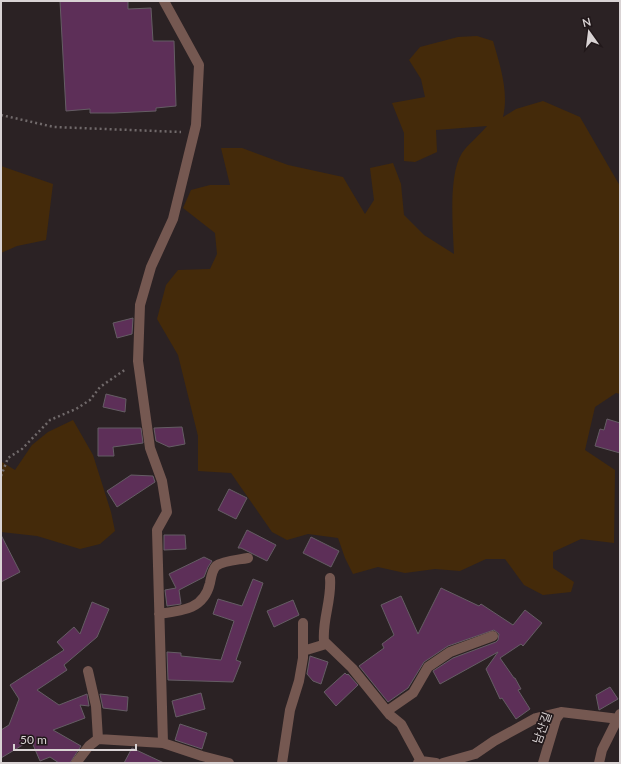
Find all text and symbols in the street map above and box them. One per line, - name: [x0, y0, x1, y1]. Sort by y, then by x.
- north arrow: [569, 12, 609, 52]
- text: N: [581, 14, 592, 29]
- street label: 남산길: [529, 710, 555, 746]
- scale bar: [14, 726, 136, 752]
- text: 50 m: [20, 732, 47, 747]

